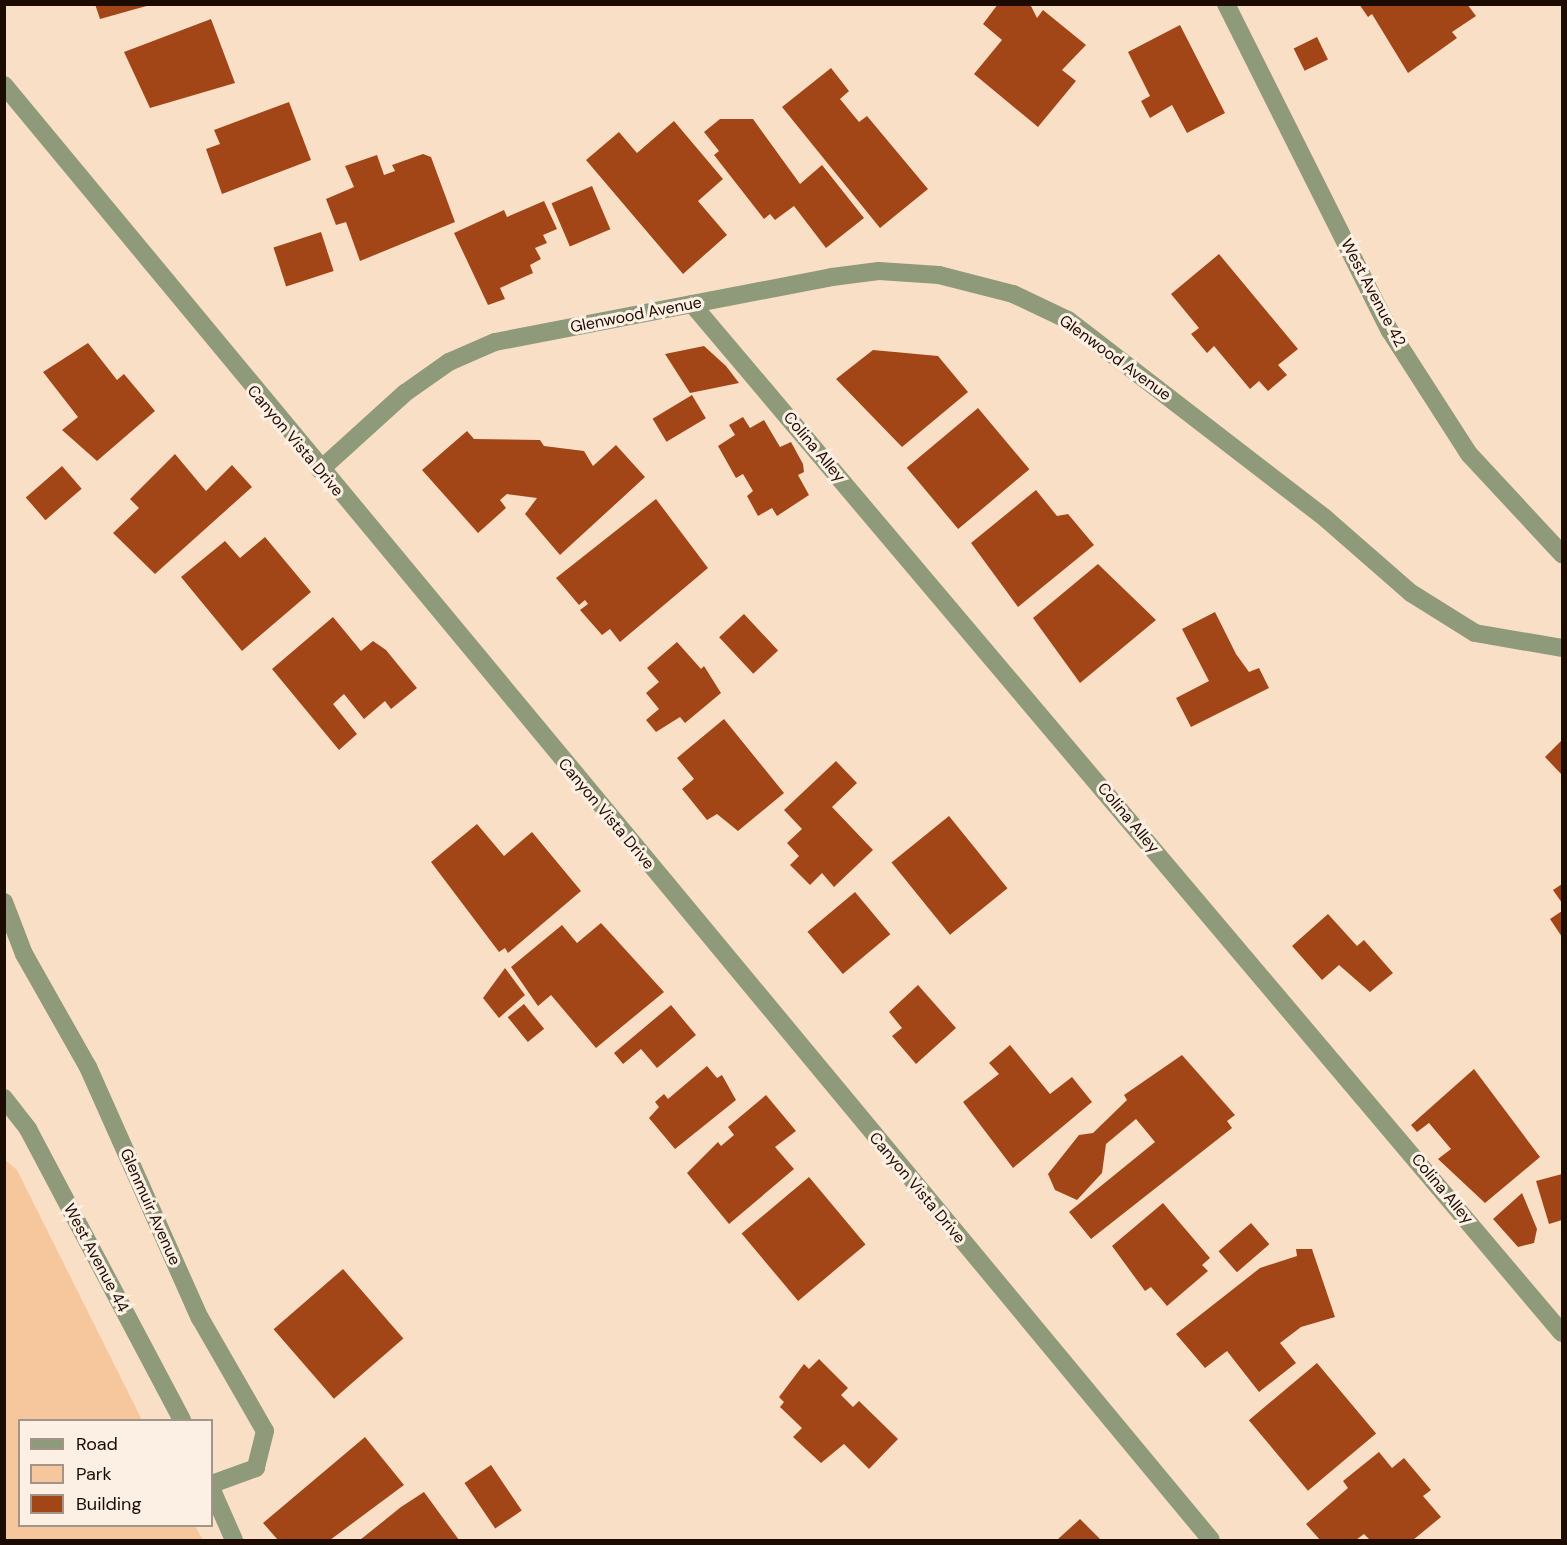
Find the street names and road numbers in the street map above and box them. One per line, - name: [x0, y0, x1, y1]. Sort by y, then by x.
- street label: West Avenue 42: [1336, 236, 1410, 350]
- street label: Glenwood Avenue: [569, 293, 703, 337]
- street label: Glenwood Avenue: [1055, 311, 1175, 405]
- street label: Canyon Vista Drive: [243, 381, 347, 501]
- street label: Colina Alley: [779, 408, 849, 486]
- street label: Canyon Vista Drive: [554, 754, 658, 874]
- street label: Colina Alley: [1093, 779, 1163, 857]
- street label: Canyon Vista Drive: [865, 1128, 969, 1248]
- street label: Glenmuir Avenue: [116, 1146, 184, 1268]
- street label: Colina Alley: [1407, 1150, 1477, 1228]
- street label: West Avenue 44: [59, 1201, 133, 1315]

